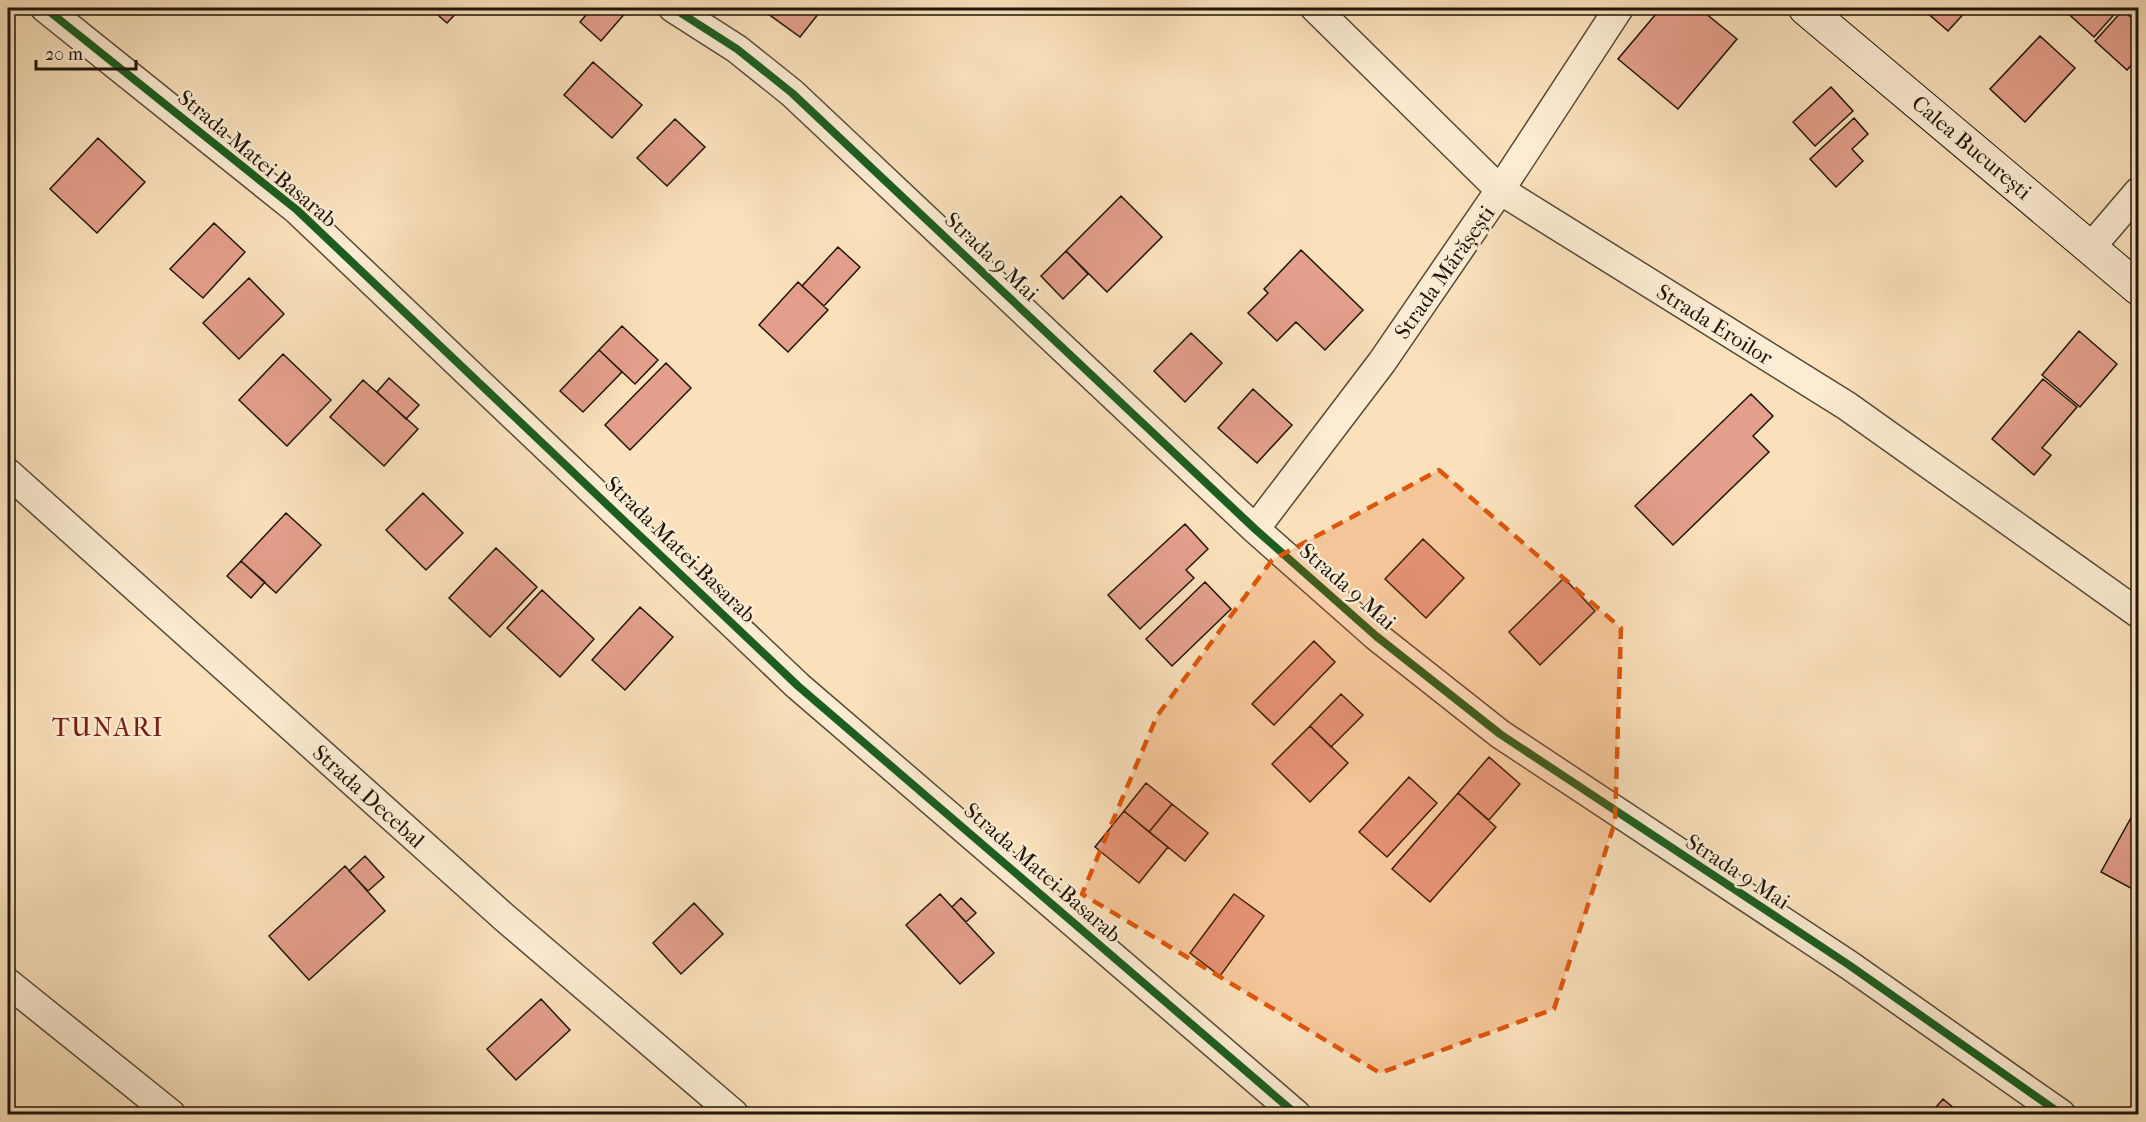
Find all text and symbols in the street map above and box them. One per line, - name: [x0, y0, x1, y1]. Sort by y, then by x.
- scale bar: [36, 33, 136, 71]
- text: 20 m: [45, 44, 83, 65]
- street label: Strada Matei Basarab: [173, 85, 342, 233]
- street label: Calea București: [1906, 90, 2037, 206]
- street label: Strada Mărășești: [1389, 200, 1501, 344]
- street label: Strada 9 Mai: [939, 207, 1044, 307]
- street label: Strada Eroilor: [1652, 279, 1778, 371]
- street label: Strada Matei Basarab: [599, 471, 761, 628]
- street label: Strada 9 Mai: [1294, 538, 1401, 636]
- district label: TUNARI: [52, 712, 164, 743]
- street label: Strada Decebal: [307, 740, 430, 854]
- street label: Strada Matei Basarab: [958, 797, 1126, 948]
- street label: Strada 9 Mai: [1681, 829, 1795, 915]

